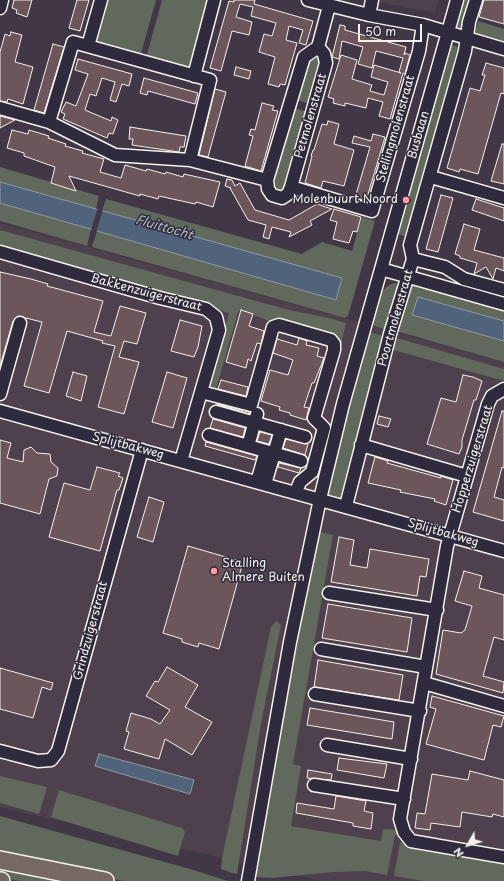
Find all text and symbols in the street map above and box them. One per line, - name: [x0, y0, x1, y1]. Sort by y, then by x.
- scale bar: [360, 16, 424, 42]
- text: 50 m: [365, 22, 396, 40]
- street label: Petmolenstraat: [292, 72, 330, 160]
- street label: Stellingmolenstraat: [374, 74, 418, 184]
- street label: Busbaan: [405, 110, 433, 160]
- place label: Molenbuurt Noord: [292, 193, 398, 207]
- marker: Molenbuurt Noord: [401, 195, 411, 205]
- water label: Fluittocht: [134, 212, 194, 244]
- street label: Poortmolenstraat: [375, 268, 417, 368]
- street label: Bakkenzuigerstraat: [89, 271, 203, 315]
- street label: Hopperzuigerstraat: [450, 403, 496, 515]
- street label: Splijtbakweg: [91, 430, 165, 462]
- street label: Splijtbakweg: [406, 516, 480, 550]
- place label: Stalling Almere Buiten: [222, 557, 305, 585]
- marker: Stalling Almere Buiten: [209, 566, 219, 576]
- street label: Grindzuigerstraat: [71, 580, 111, 682]
- north arrow: [448, 825, 488, 865]
- text: N: [449, 844, 468, 862]

